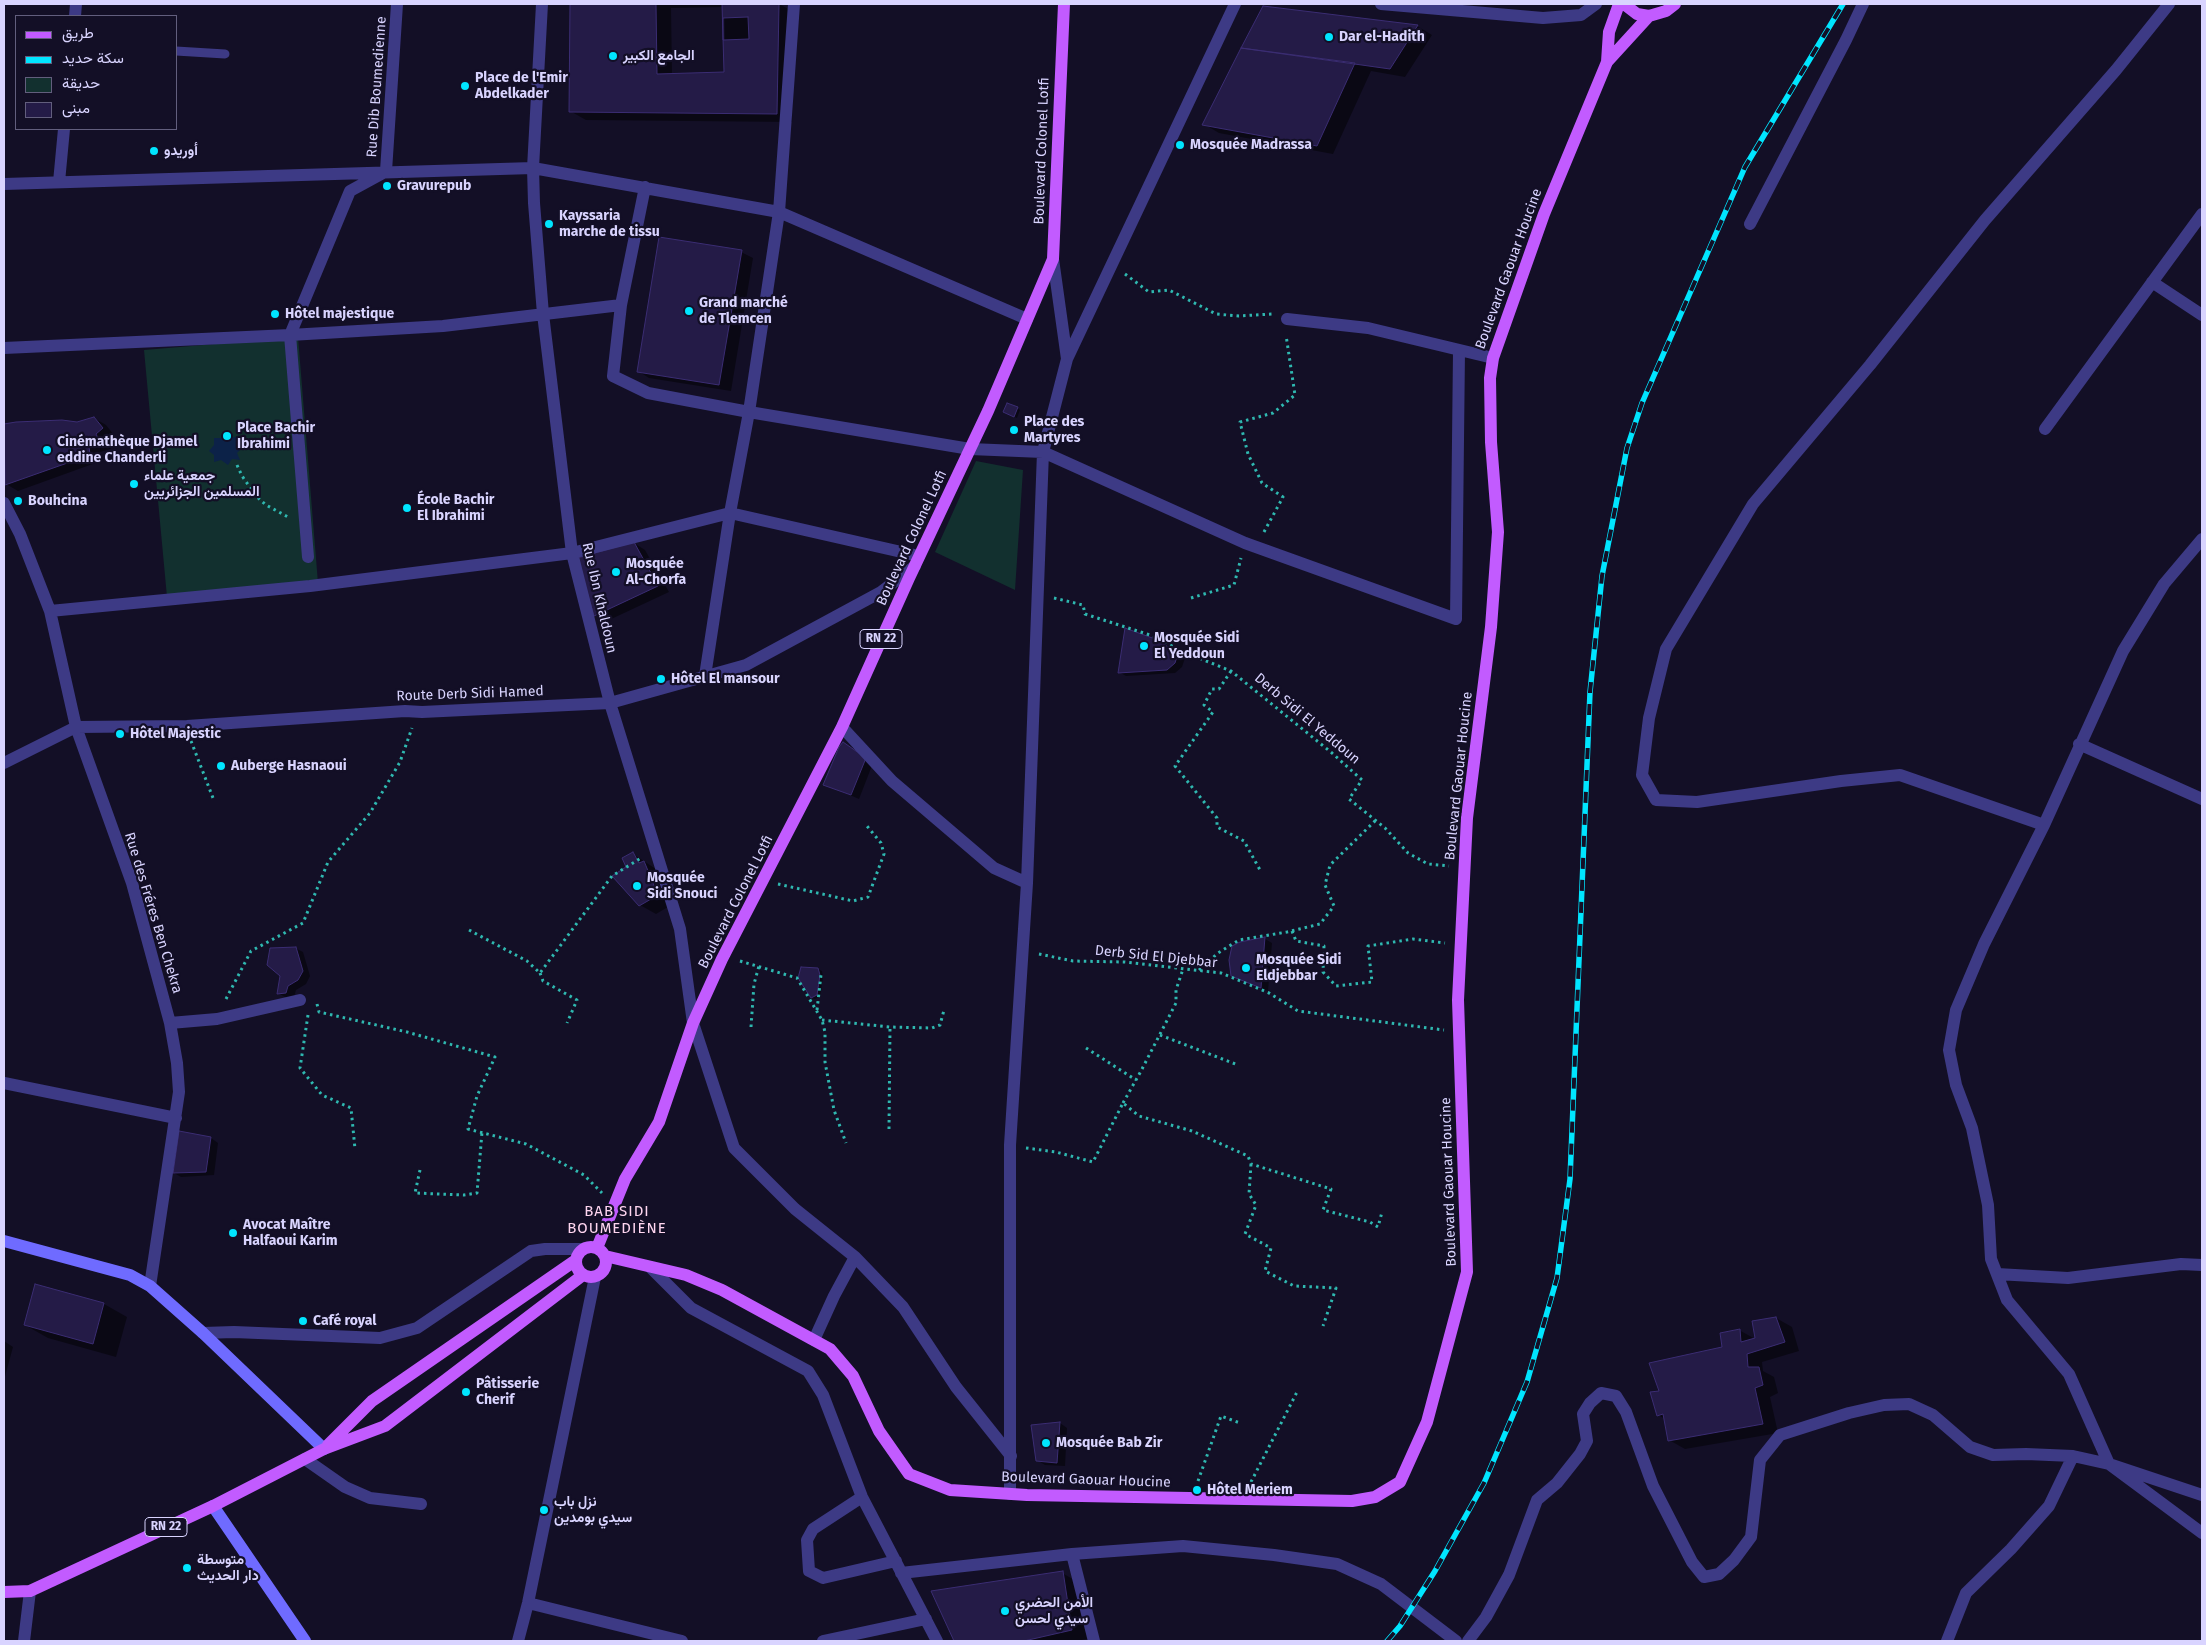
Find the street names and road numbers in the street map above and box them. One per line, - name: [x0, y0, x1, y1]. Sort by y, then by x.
- street label: Rue Dib Boumedienne: [364, 16, 390, 158]
- street label: Boulevard Colonel Lotfi: [1031, 77, 1053, 225]
- street label: Boulevard Gaouar Houcine: [1472, 186, 1546, 352]
- street label: Boulevard Colonel Lotfi: [873, 468, 951, 608]
- street label: Rue Ibn Khaldoun: [578, 541, 620, 655]
- road number: RN 22: [860, 630, 902, 648]
- street label: Derb Sidi El Yeddoun: [1251, 670, 1363, 768]
- street label: Route Derb Sidi Hamed: [396, 683, 544, 705]
- street label: Boulevard Gaouar Houcine: [1442, 691, 1476, 861]
- street label: Rue des Fréres Ben Chekra: [121, 831, 185, 995]
- street label: Boulevard Colonel Lotfi: [695, 833, 777, 971]
- street label: Derb Sid El Djebbar: [1094, 942, 1218, 972]
- street label: Boulevard Gaouar Houcine: [1438, 1097, 1460, 1267]
- street label: Boulevard Gaouar Houcine: [1001, 1469, 1171, 1491]
- road number: RN 22: [145, 1518, 187, 1536]

